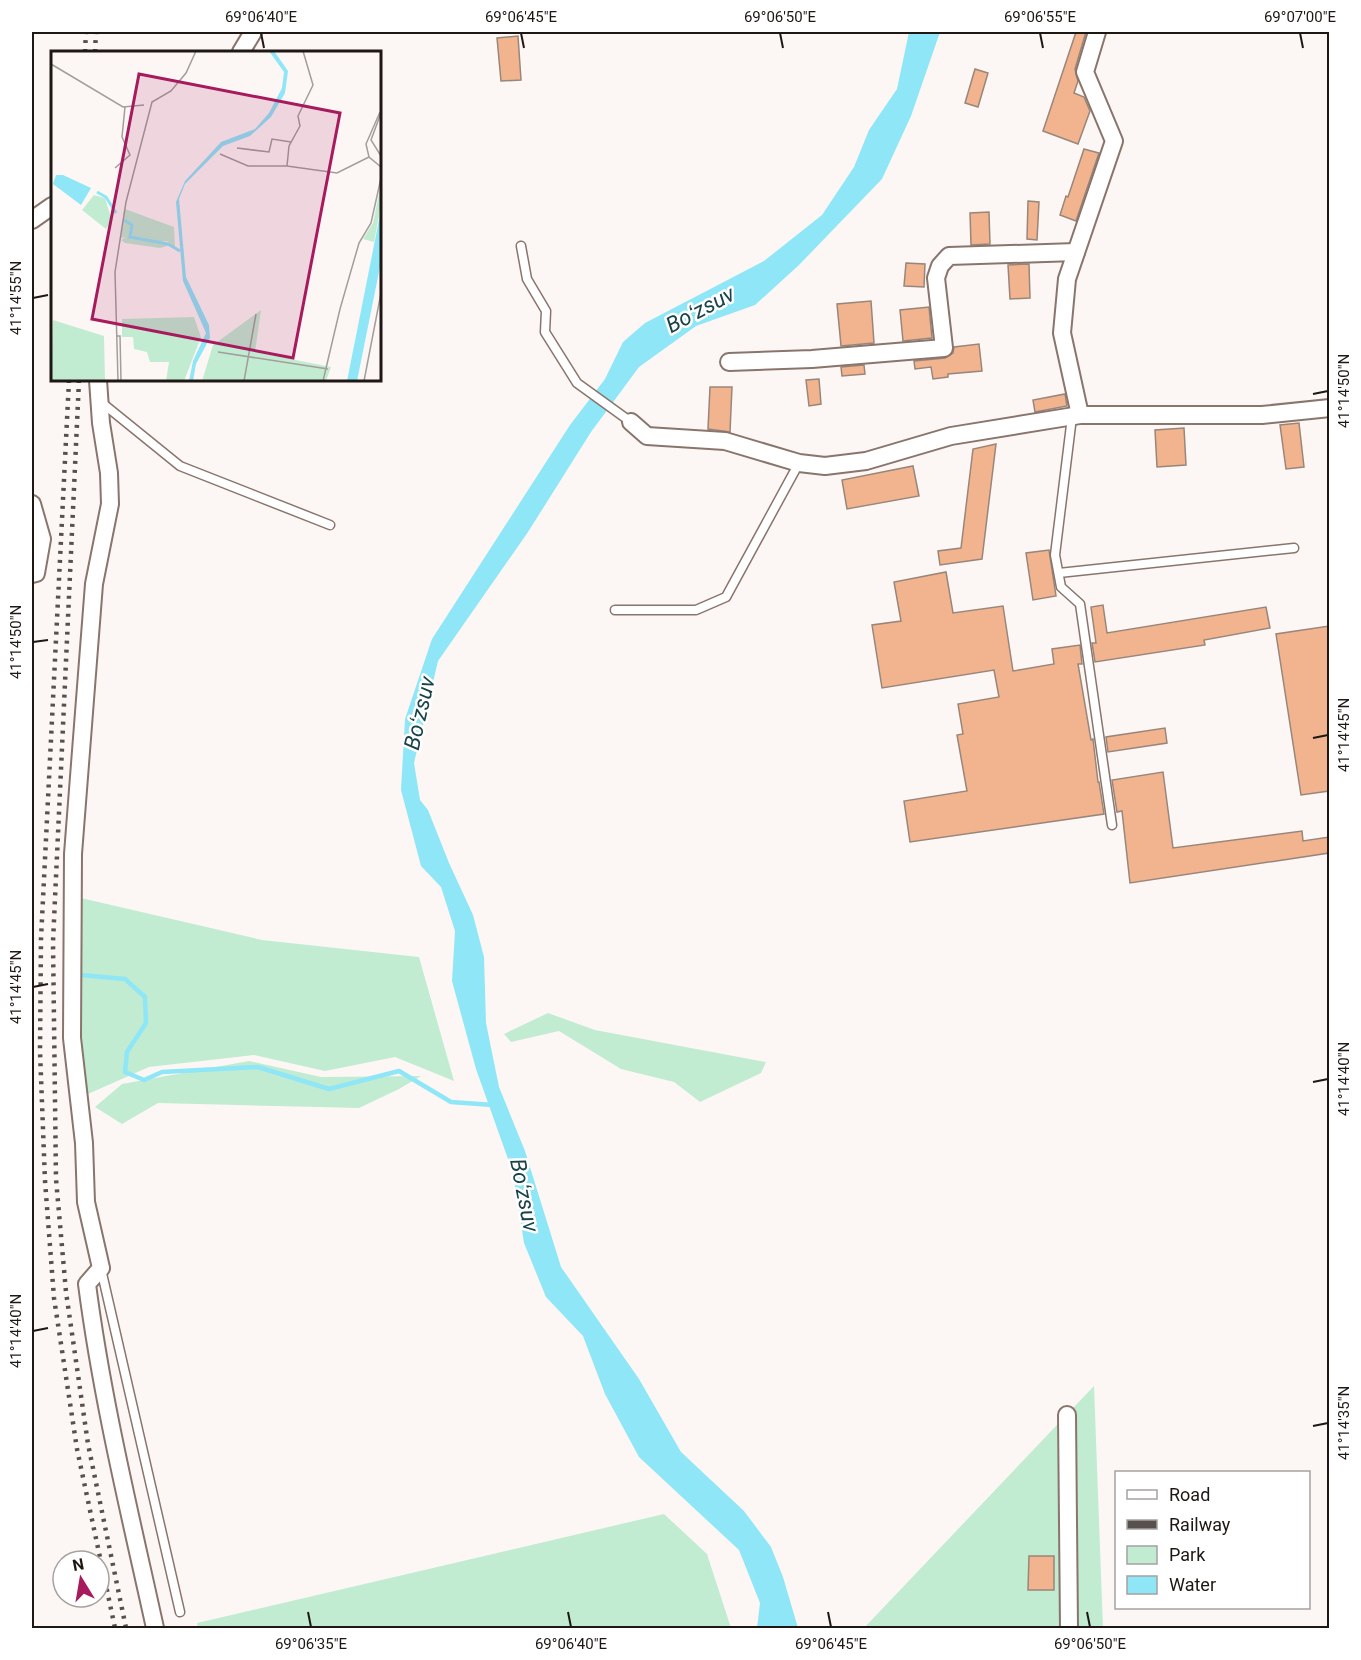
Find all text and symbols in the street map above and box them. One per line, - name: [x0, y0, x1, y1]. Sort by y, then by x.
- text: 69°06'40"E: [225, 8, 298, 26]
- text: 69°06'45"E: [485, 8, 558, 26]
- text: 69°06'50"E: [744, 8, 817, 26]
- text: 69°06'55"E: [1004, 8, 1077, 26]
- text: 69°07'00"E: [1264, 8, 1337, 26]
- inset map: [51, 51, 381, 381]
- text: 41°14'55"N: [7, 261, 25, 335]
- water label: Boʻzsuv: [662, 281, 739, 338]
- text: 41°14'50"N: [1335, 354, 1353, 428]
- text: 41°14'50"N: [7, 605, 25, 679]
- water label: Boʻzsuv: [399, 674, 440, 752]
- text: 41°14'45"N: [1335, 698, 1353, 772]
- text: 41°14'45"N: [7, 950, 25, 1024]
- text: 41°14'40"N: [1335, 1042, 1353, 1116]
- water label: Boʻzsuv: [505, 1156, 544, 1234]
- text: 41°14'40"N: [7, 1294, 25, 1368]
- text: 41°14'35"N: [1335, 1386, 1353, 1460]
- legend: [1115, 1471, 1310, 1609]
- text: Road: [1169, 1484, 1210, 1505]
- text: Railway: [1169, 1514, 1231, 1535]
- text: Park: [1169, 1544, 1206, 1565]
- north arrow: [51, 1549, 111, 1609]
- text: N: [71, 1554, 86, 1575]
- text: Water: [1169, 1574, 1216, 1595]
- text: 69°06'35"E: [275, 1635, 348, 1653]
- text: 69°06'40"E: [535, 1635, 608, 1653]
- text: 69°06'45"E: [795, 1635, 868, 1653]
- text: 69°06'50"E: [1054, 1635, 1127, 1653]

